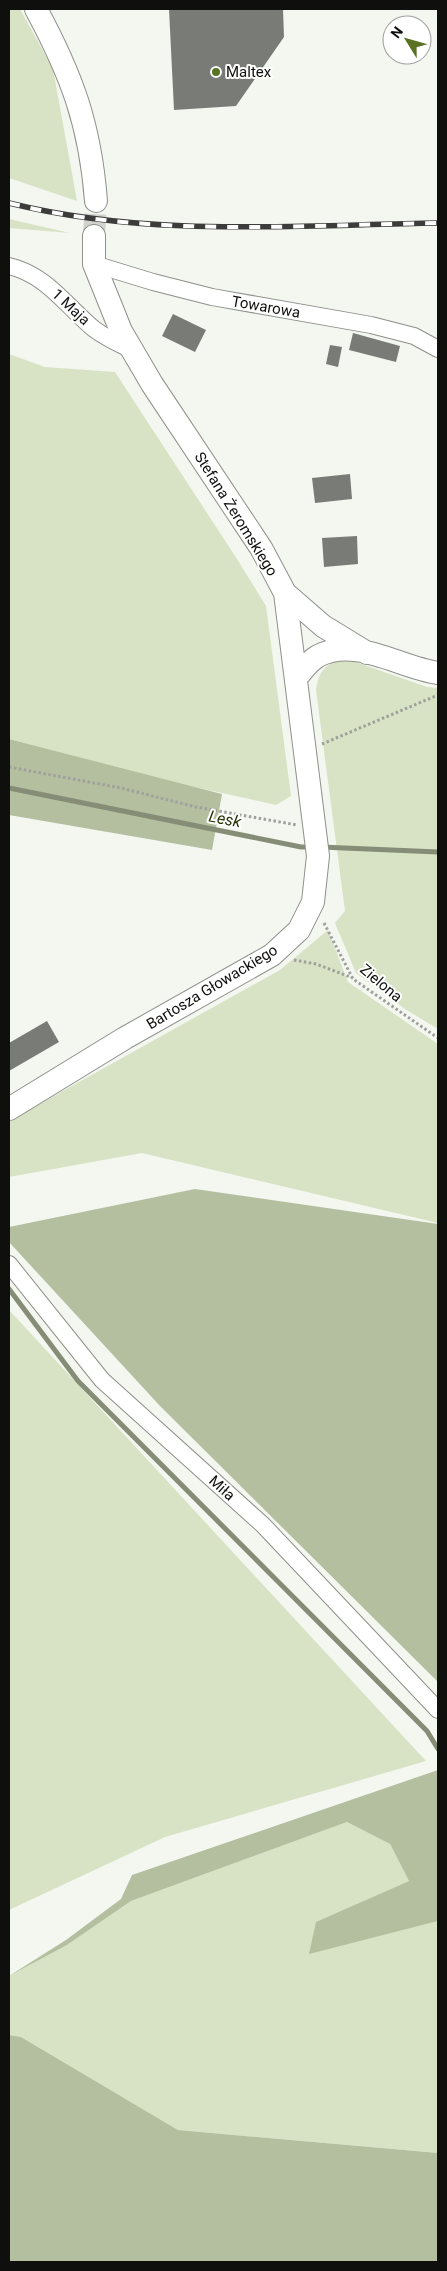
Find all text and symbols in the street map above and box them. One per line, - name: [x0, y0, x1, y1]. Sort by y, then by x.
- north arrow: [382, 15, 432, 65]
- text: N: [387, 23, 406, 41]
- place label: Maltex: [226, 63, 272, 81]
- marker: Maltex: [210, 66, 222, 78]
- street label: 1 Maja: [48, 285, 94, 329]
- street label: Towarowa: [230, 292, 302, 322]
- street label: Stefana Żeromskiego: [191, 449, 281, 579]
- water label: Lesk: [207, 807, 244, 832]
- street label: Bartosza Głowackiego: [143, 941, 281, 1033]
- street label: Zielona: [356, 960, 406, 1006]
- street label: Miła: [205, 1472, 239, 1504]

